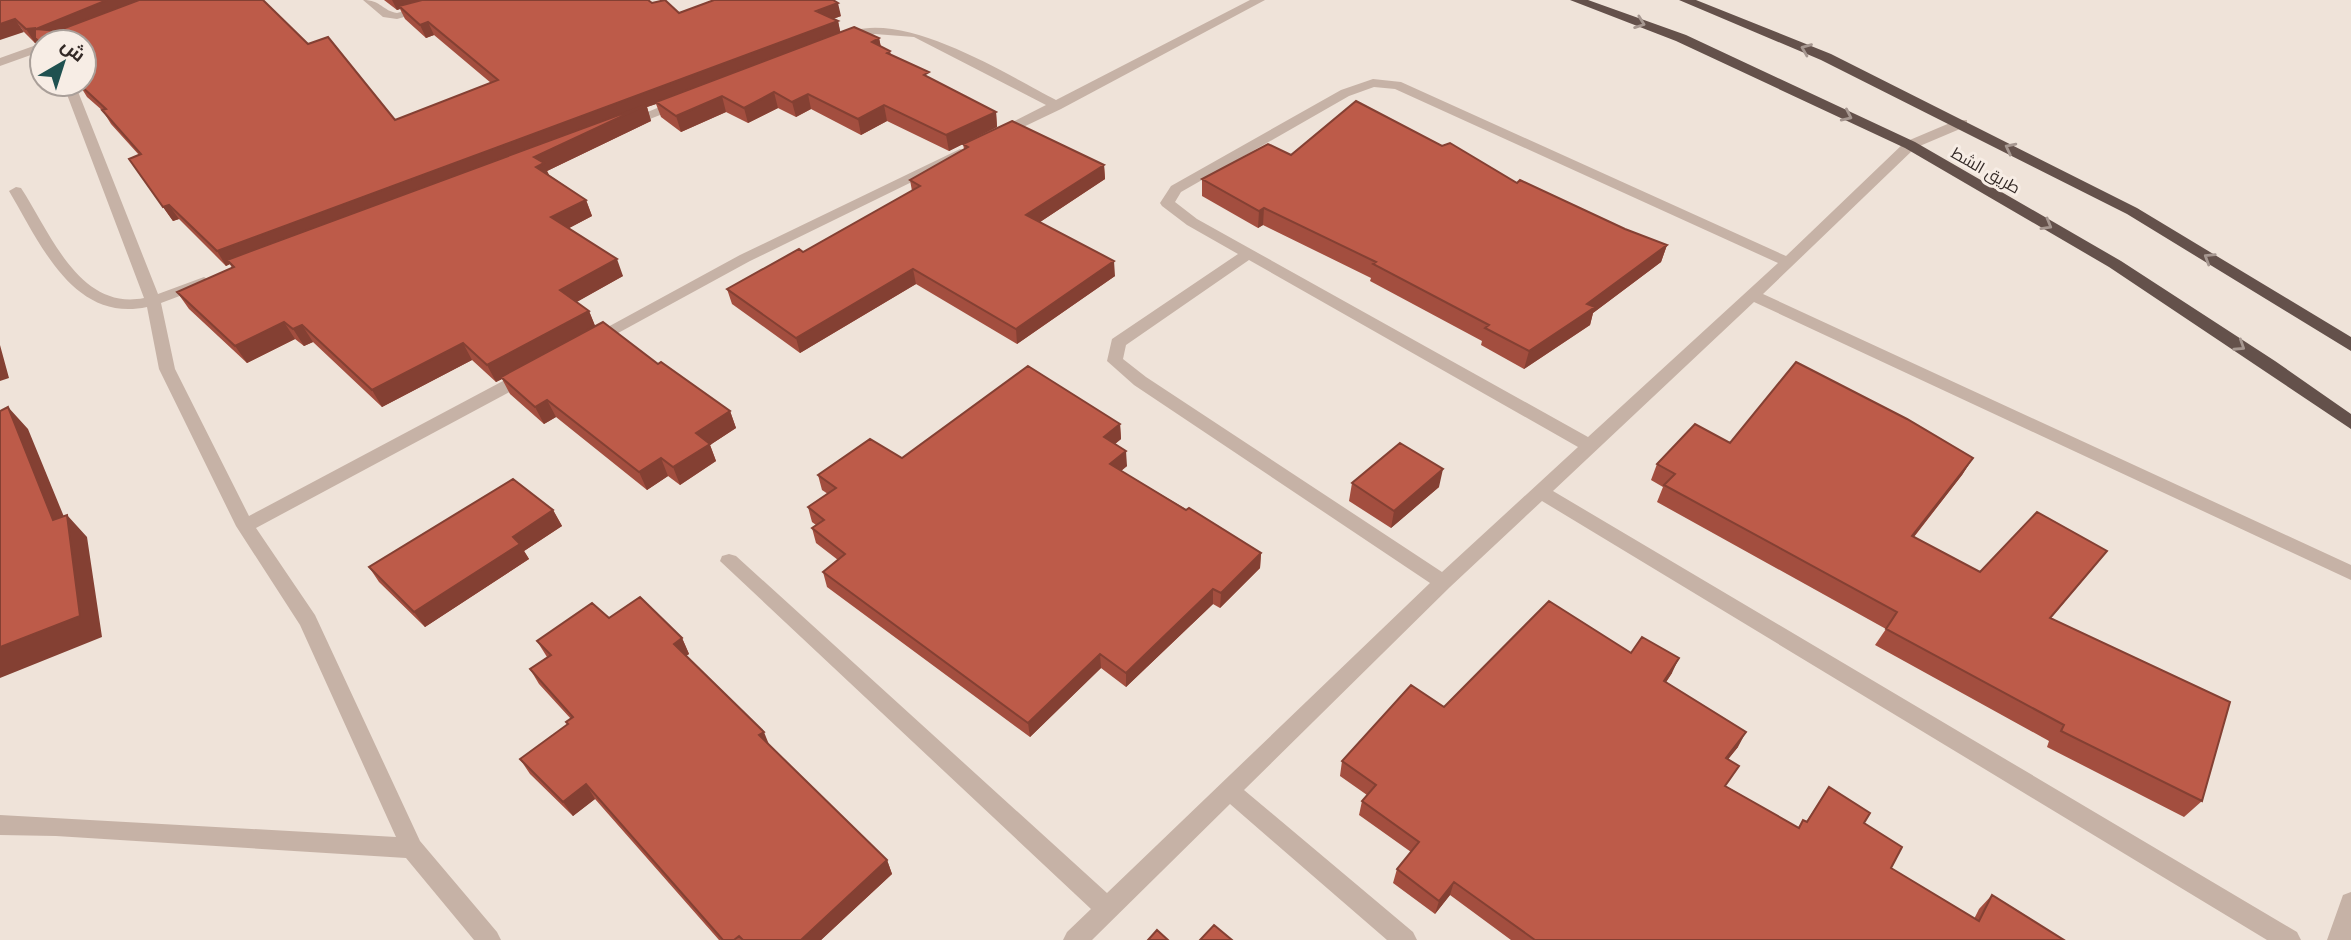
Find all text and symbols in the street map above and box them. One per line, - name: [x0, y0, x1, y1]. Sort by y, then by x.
- one-way arrow: [1633, 15, 1645, 29]
- north arrow: [28, 28, 98, 98]
- text: ش: [56, 33, 91, 68]
- one-way arrow: [1801, 43, 1813, 57]
- one-way arrow: [1840, 108, 1852, 122]
- street label: طريق الشط: [1948, 142, 2024, 199]
- one-way arrow: [2005, 143, 2018, 157]
- one-way arrow: [2040, 217, 2052, 230]
- one-way arrow: [2204, 254, 2217, 267]
- one-way arrow: [2232, 337, 2245, 350]

